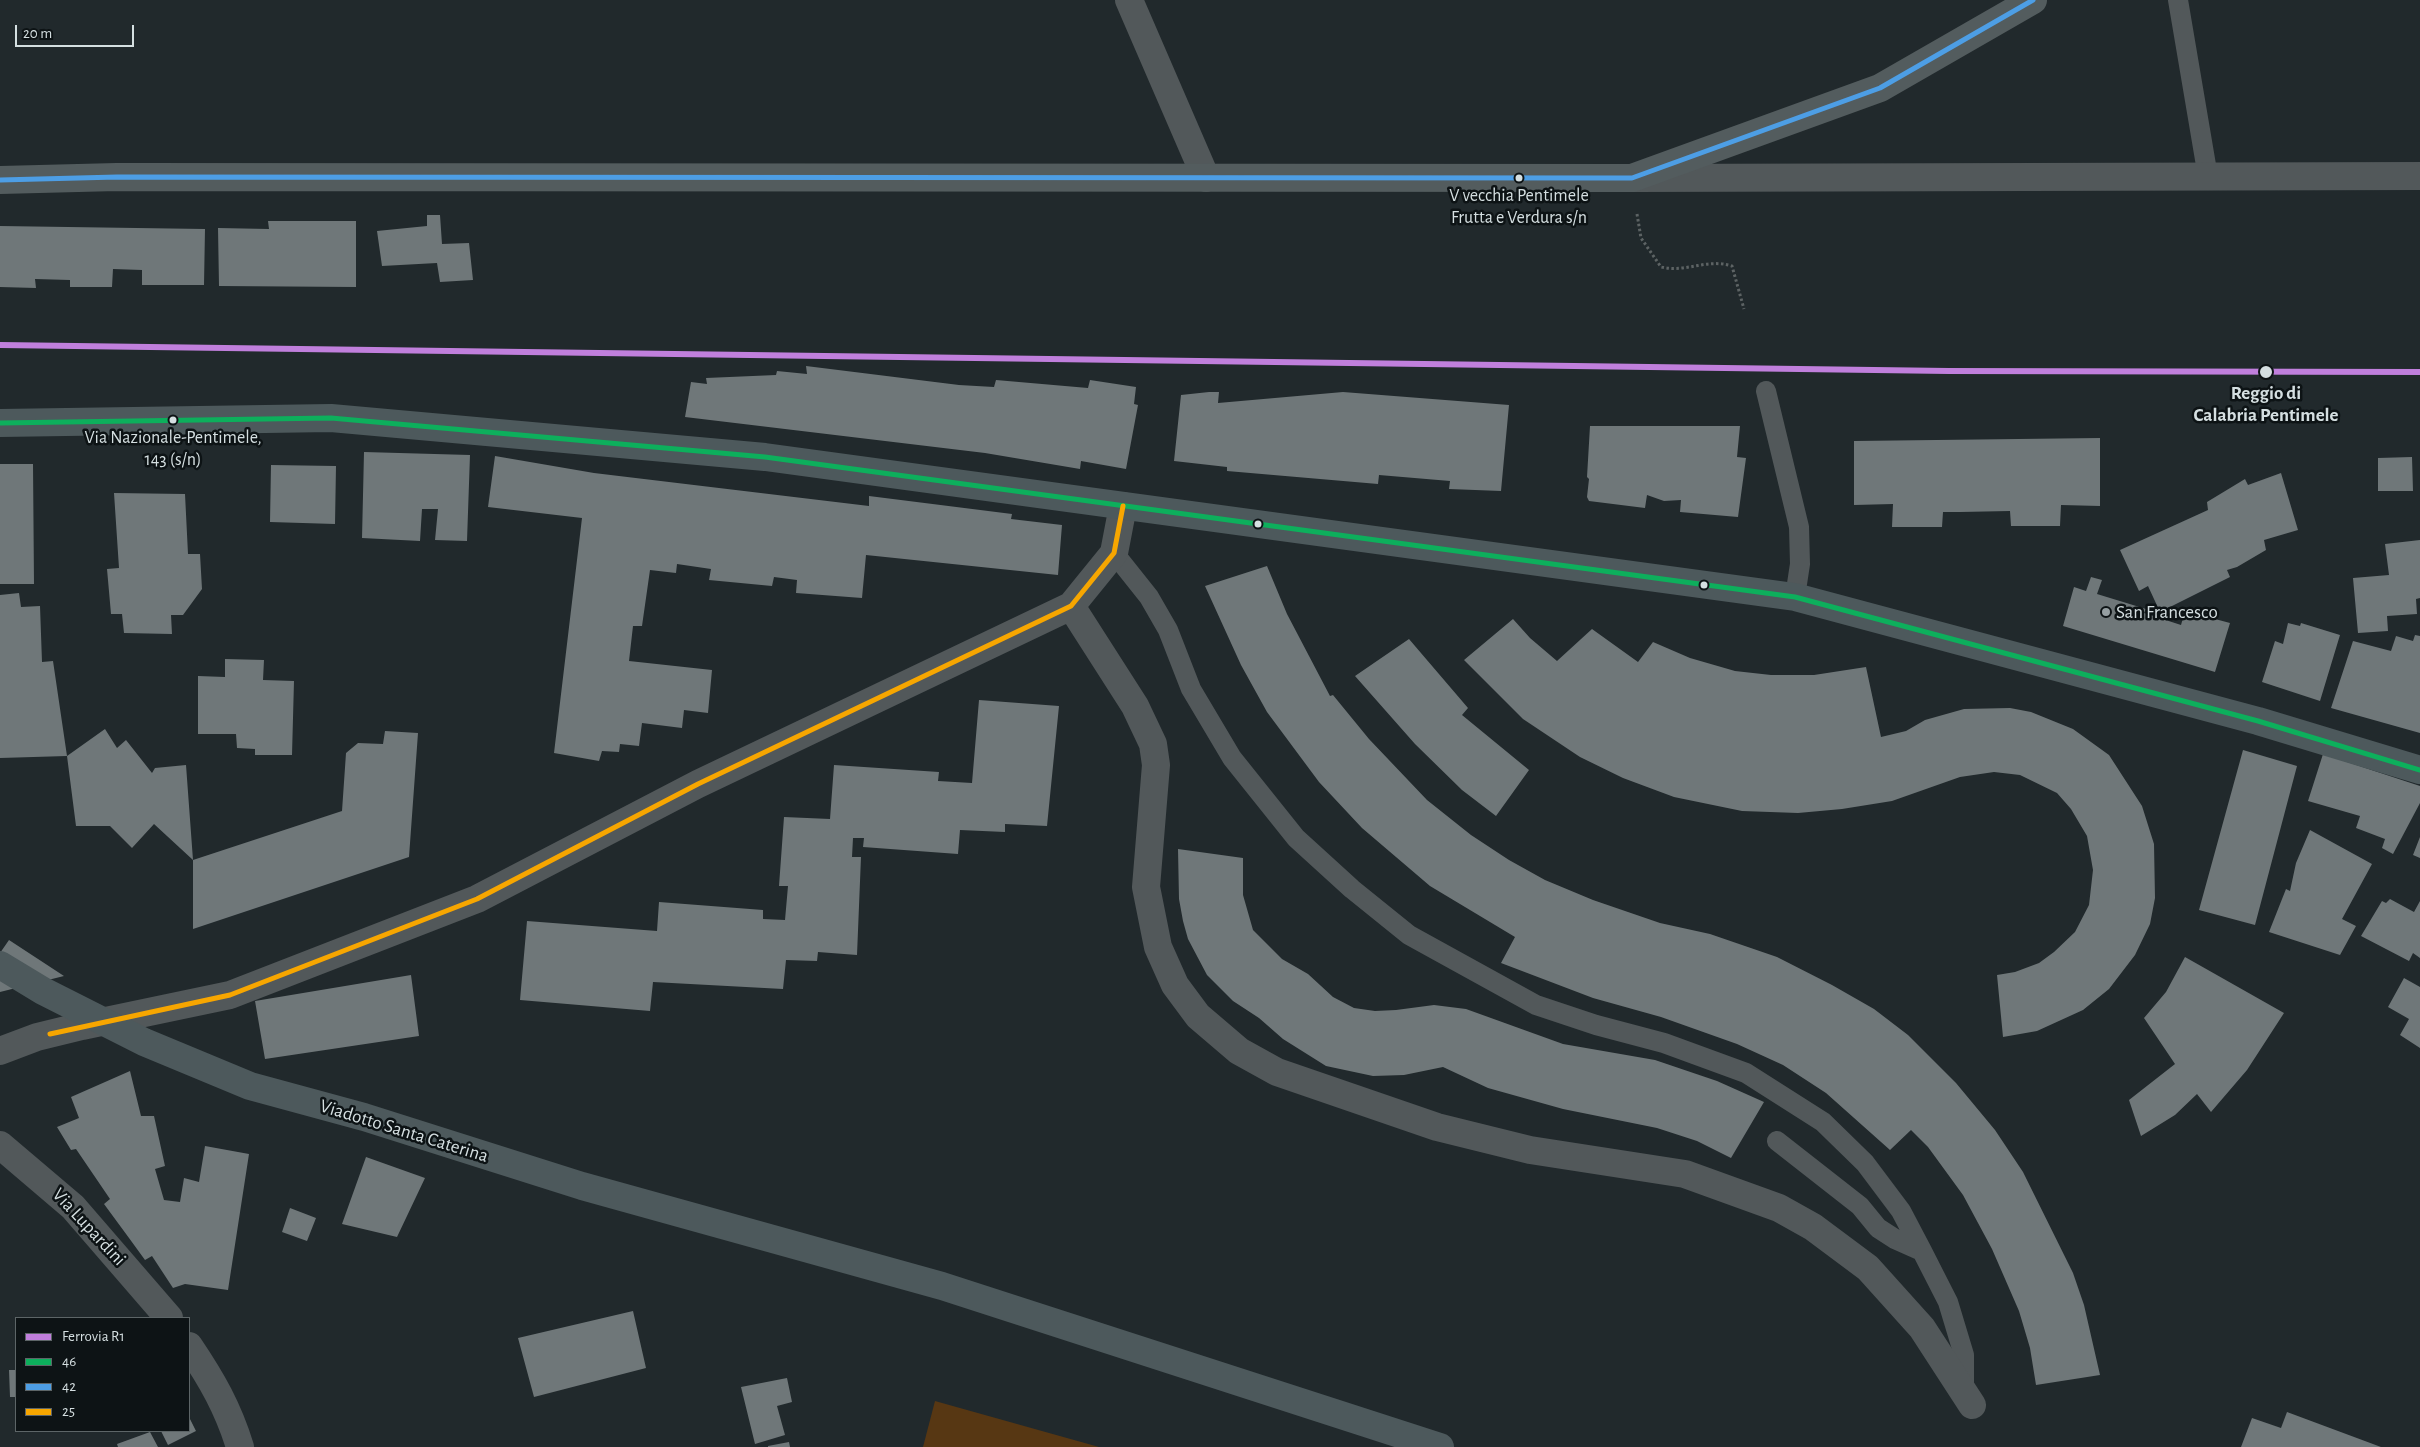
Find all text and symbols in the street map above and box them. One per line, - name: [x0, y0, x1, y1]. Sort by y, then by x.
- scale bar: [18, 15, 136, 47]
- text: 20 m: [23, 26, 52, 41]
- marker: V vecchia Pentimele Frutta e Verdura s/n: [1514, 173, 1524, 183]
- place label: V vecchia Pentimele Frutta e Verdura s/n: [1449, 185, 1589, 228]
- marker: Reggio di Calabria Pentimele: [2258, 364, 2274, 380]
- place label: Reggio di Calabria Pentimele: [2193, 382, 2339, 426]
- marker: Via Nazionale-Pentimele, 143 (s/n): [168, 415, 178, 425]
- place label: Via Nazionale-Pentimele, 143 (s/n): [84, 427, 262, 469]
- unlabelled marker: [1253, 519, 1263, 529]
- unlabelled marker: [1699, 580, 1709, 590]
- place label: San Francesco: [2116, 601, 2218, 623]
- marker: San Francesco: [2100, 606, 2112, 618]
- street label: Viadotto Santa Caterina: [317, 1095, 491, 1167]
- street label: Via Lupardini: [47, 1183, 131, 1271]
- legend: [15, 1317, 190, 1432]
- text: Ferrovia R1: [62, 1329, 125, 1344]
- text: 46: [62, 1354, 76, 1369]
- text: 42: [62, 1379, 76, 1394]
- text: 25: [62, 1404, 75, 1419]

